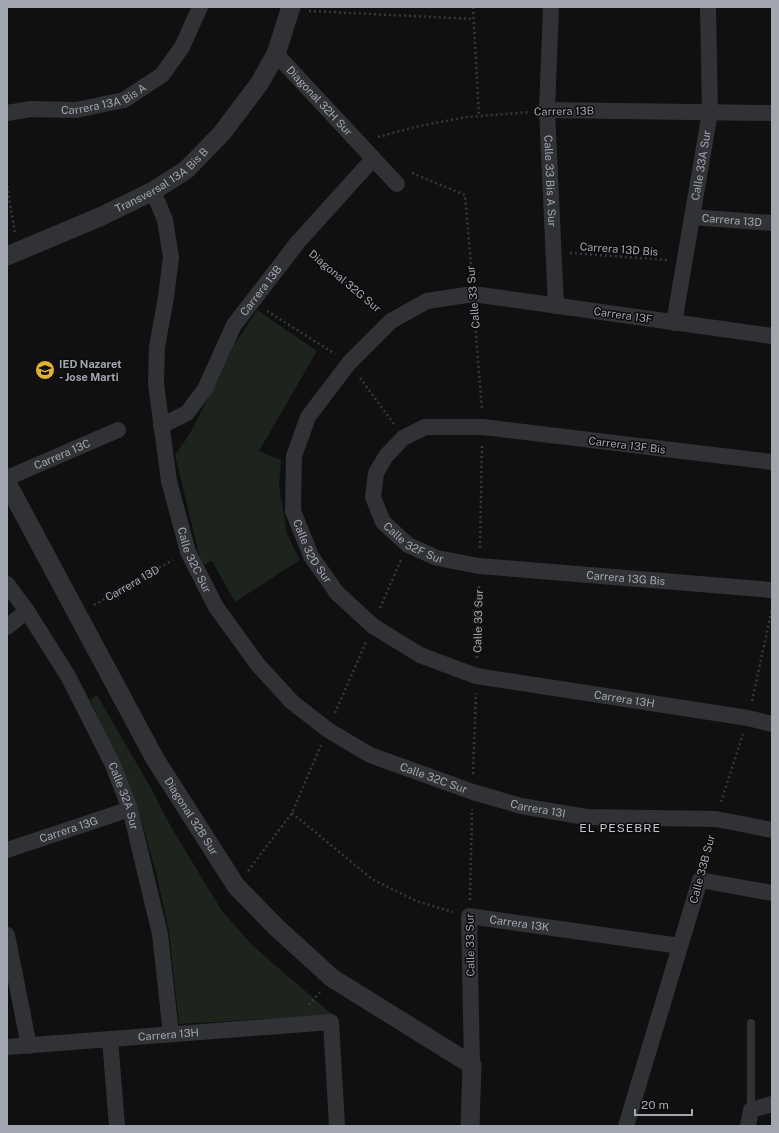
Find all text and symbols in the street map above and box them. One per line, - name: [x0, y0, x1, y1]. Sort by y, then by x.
- street label: Diagonal 32H Sur: [284, 64, 355, 138]
- street label: Carrera 13A Bis A: [61, 81, 149, 116]
- street label: Carrera 13B: [534, 104, 594, 118]
- street label: Calle 33A Sur: [689, 129, 713, 201]
- street label: Calle 33 Bis A Sur: [542, 135, 558, 227]
- street label: Transversal 13A Bis B: [113, 145, 210, 215]
- street label: Carrera 13D: [701, 212, 763, 228]
- street label: Carrera 13D Bis: [579, 240, 659, 258]
- street label: Diagonal 32G Sur: [307, 247, 383, 315]
- street label: Carrera 13B: [238, 263, 284, 318]
- street label: Calle 33 Sur: [464, 265, 482, 329]
- street label: Carrera 13F: [593, 305, 653, 325]
- place label: IED Nazaret - Jose Marti: [59, 358, 122, 383]
- school or university icon: IED Nazaret - Jose Marti: [34, 359, 56, 381]
- street label: Carrera 13F Bis: [588, 434, 667, 456]
- street label: Carrera 13C: [32, 437, 92, 472]
- street label: Calle 32D Sur: [291, 517, 334, 585]
- street label: Calle 32F Sur: [381, 520, 445, 565]
- street label: Calle 32C Sur: [176, 526, 214, 595]
- street label: Carrera 13D: [103, 563, 162, 603]
- street label: Carrera 13G Bis: [586, 569, 666, 587]
- street label: Calle 33 Sur: [471, 589, 485, 653]
- street label: Carrera 13H: [593, 688, 656, 710]
- street label: Calle 32A Sur: [106, 760, 141, 831]
- street label: Calle 32C Sur: [398, 760, 469, 795]
- street label: Diagonal 32B Sur: [162, 775, 221, 857]
- street label: Carrera 13I: [509, 797, 566, 819]
- street label: Carrera 13G: [38, 814, 99, 845]
- district label: EL PESEBRE: [579, 821, 661, 835]
- street label: Calle 33B Sur: [687, 833, 717, 905]
- street label: Calle 33 Sur: [463, 913, 477, 977]
- street label: Carrera 13K: [489, 913, 551, 933]
- street label: Carrera 13H: [138, 1026, 199, 1043]
- scale bar: [635, 1091, 692, 1117]
- text: 20 m: [641, 1098, 669, 1112]

